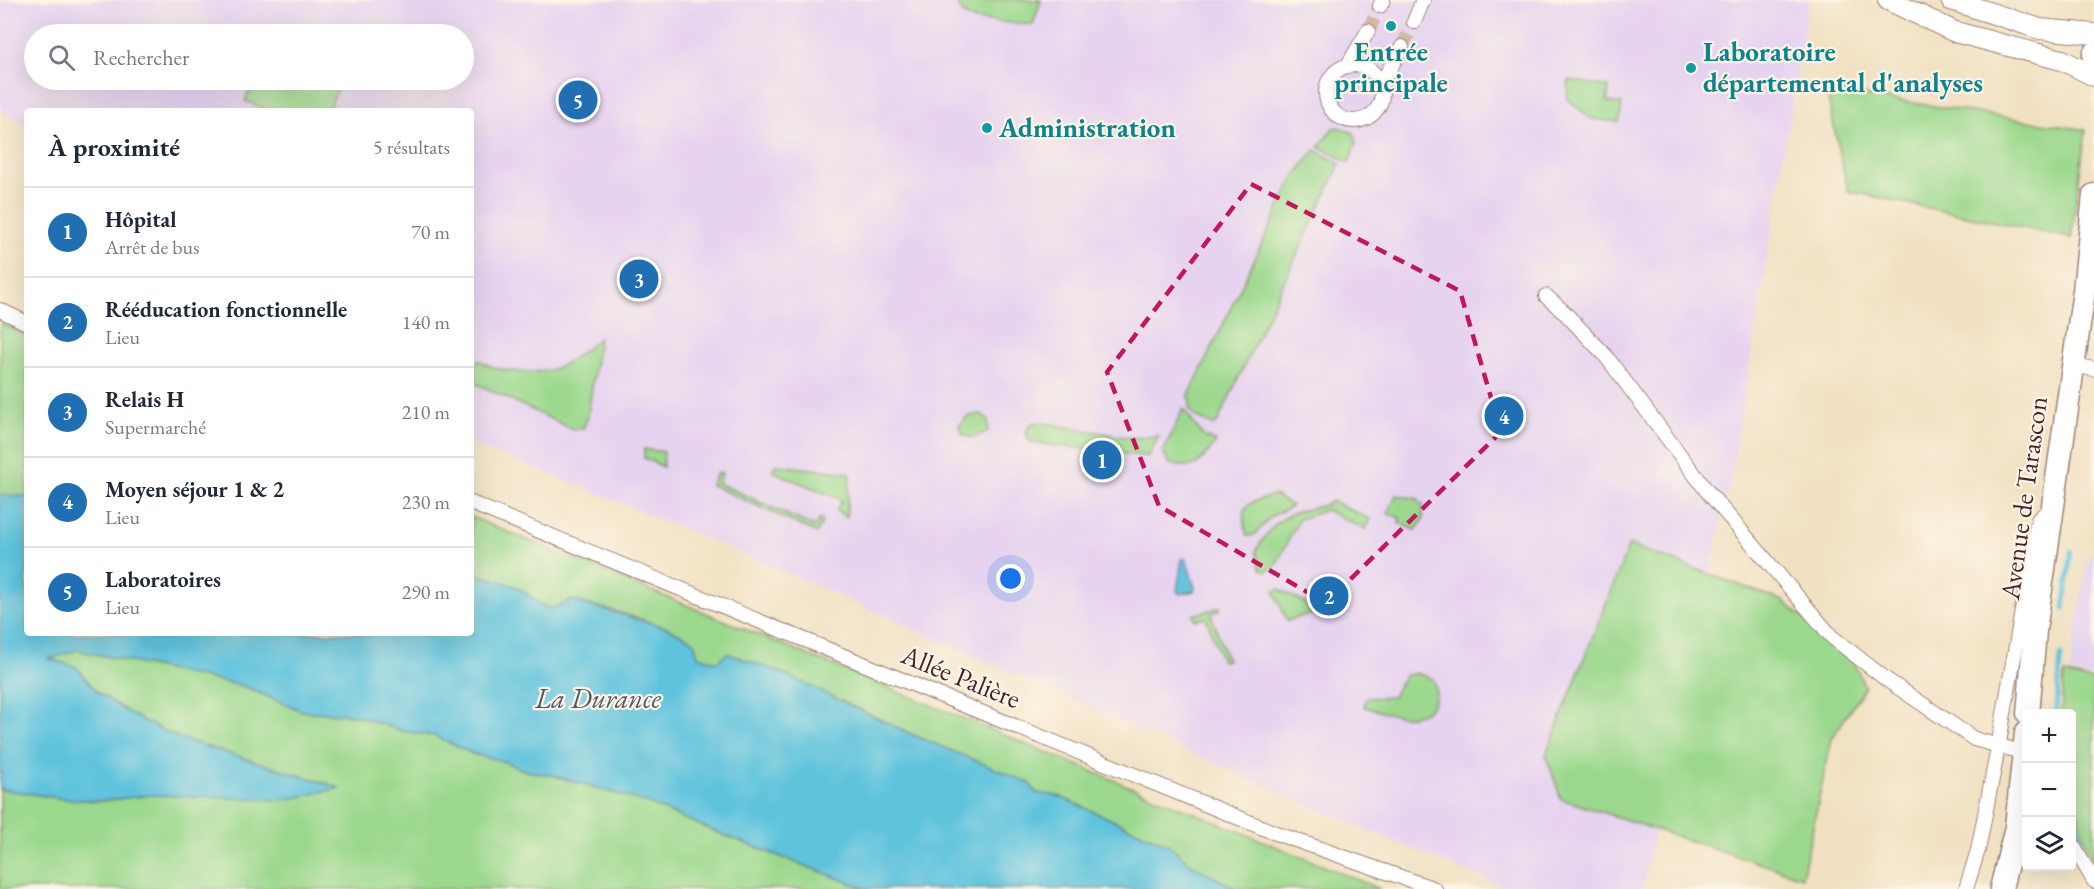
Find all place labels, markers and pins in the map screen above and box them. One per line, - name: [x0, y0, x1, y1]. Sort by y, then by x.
- marker: Entrée principale: [1384, 19, 1398, 33]
- place label: Entrée principale: [1334, 34, 1448, 100]
- place label: Laboratoire départemental d'analyses: [1703, 34, 1983, 100]
- marker: Laboratoire départemental d'analyses: [1684, 61, 1698, 75]
- pin: 5: [558, 78, 598, 122]
- place label: Administration: [998, 110, 1176, 145]
- marker: Administration: [980, 121, 994, 135]
- pin: 3: [620, 256, 658, 302]
- pin: 4: [1484, 394, 1524, 438]
- pin: 1: [1082, 438, 1122, 482]
- pin: 2: [1310, 574, 1348, 618]

